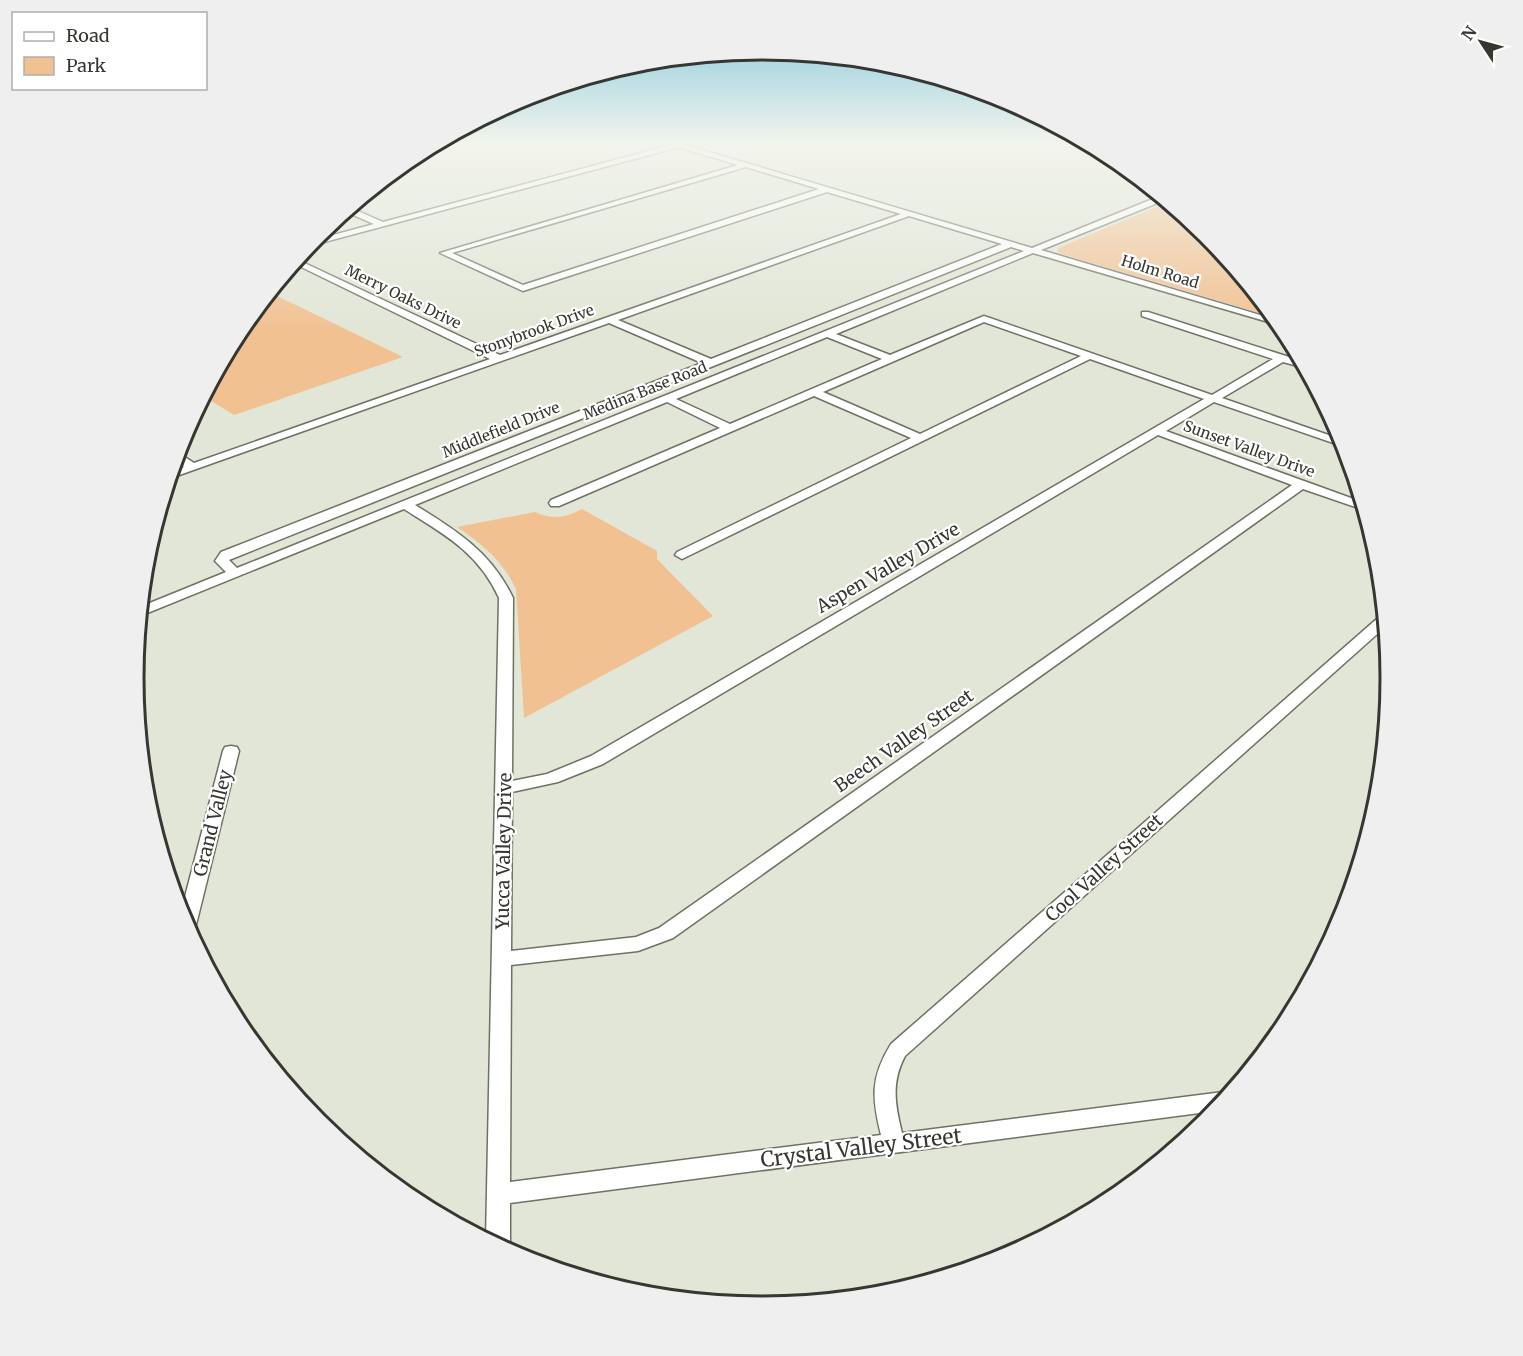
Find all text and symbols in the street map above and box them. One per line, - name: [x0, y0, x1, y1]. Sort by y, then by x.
- legend: [12, 12, 207, 90]
- north arrow: [1451, 12, 1511, 72]
- text: N: [1457, 22, 1481, 44]
- text: Road: [66, 24, 110, 47]
- text: Park: [66, 54, 107, 77]
- street label: Holm Road: [1119, 251, 1201, 292]
- street label: Merry Oaks Drive: [342, 260, 465, 333]
- street label: Stonybrook Drive: [471, 300, 597, 361]
- street label: Medina Base Road: [580, 357, 710, 424]
- street label: Middlefield Drive: [439, 397, 562, 462]
- street label: Sunset Valley Drive: [1181, 416, 1318, 481]
- street label: Aspen Valley Drive: [811, 517, 963, 618]
- street label: Beech Valley Street: [830, 684, 978, 797]
- street label: Grand Valley: [188, 767, 237, 879]
- street label: Yucca Valley Drive: [491, 773, 516, 930]
- street label: Cool Valley Street: [1040, 809, 1167, 926]
- street label: Crystal Valley Street: [759, 1122, 963, 1173]

